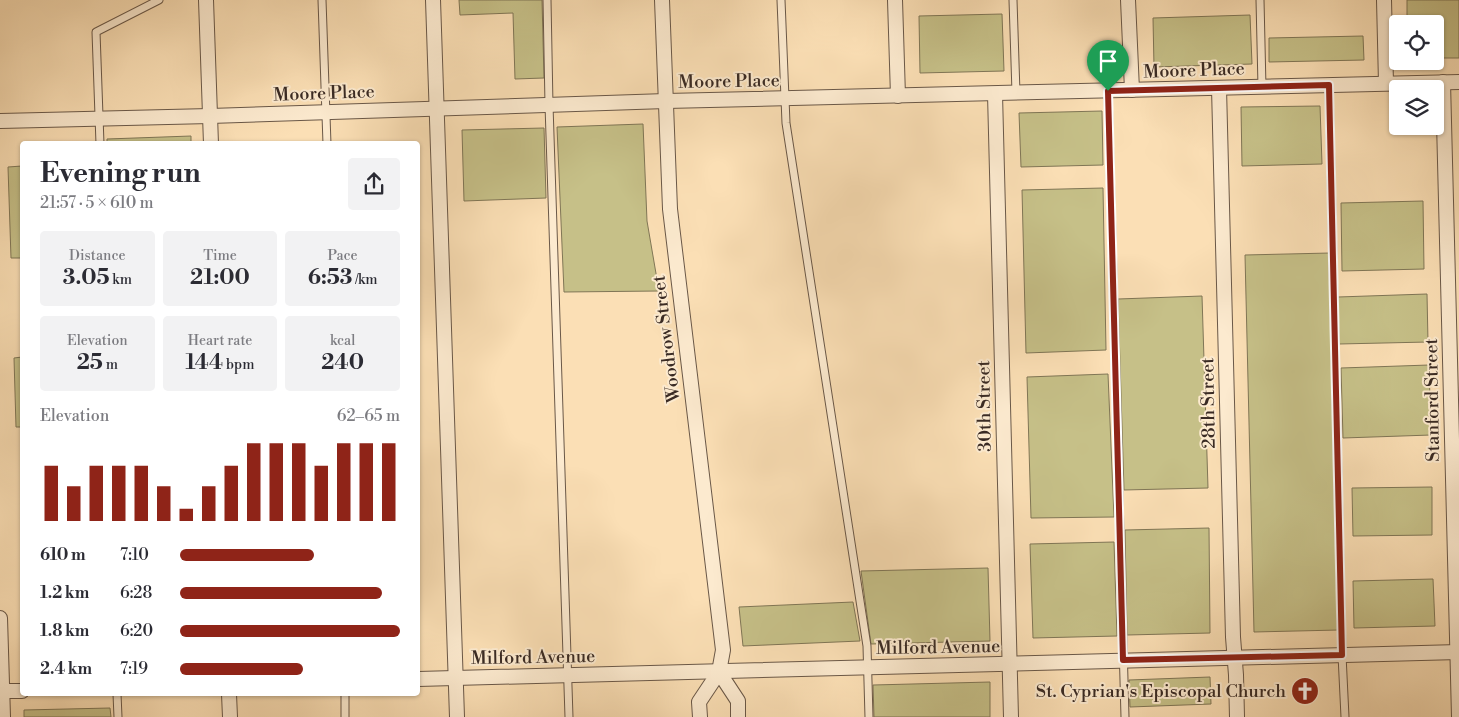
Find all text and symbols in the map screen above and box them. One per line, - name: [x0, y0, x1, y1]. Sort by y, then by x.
- map controls: [1389, 15, 1444, 135]
- button: locate: [1389, 15, 1444, 70]
- pin: [1087, 40, 1129, 91]
- icon: arrive: [1094, 47, 1122, 75]
- street label: Moore Place: [1143, 57, 1245, 84]
- street label: Moore Place: [678, 69, 780, 94]
- street label: Moore Place: [273, 80, 375, 107]
- button: layers: [1389, 80, 1444, 135]
- text: Evening run: [40, 156, 201, 191]
- button: share: [348, 158, 400, 210]
- text: 21:57 · 5 × 610 m: [40, 193, 154, 213]
- text: Distance: [69, 247, 126, 265]
- text: Time: [203, 247, 237, 265]
- text: Pace: [328, 247, 358, 265]
- text: 3.05: [63, 265, 109, 291]
- text: 21:00: [190, 265, 250, 291]
- text: 6:53: [308, 265, 352, 291]
- text: km: [109, 271, 132, 289]
- text: /km: [352, 271, 378, 289]
- street label: Woodrow Street: [647, 273, 686, 405]
- text: Elevation: [67, 332, 128, 350]
- text: Heart rate: [188, 332, 252, 350]
- text: kcal: [330, 332, 355, 350]
- street label: Stanford Street: [1420, 337, 1445, 462]
- text: 25: [77, 350, 103, 376]
- text: 144: [186, 350, 223, 376]
- text: 240: [321, 350, 364, 376]
- text: m: [103, 356, 118, 374]
- text: bpm: [223, 356, 254, 374]
- street label: 28th Street: [1196, 357, 1221, 449]
- street label: 30th Street: [972, 359, 997, 452]
- text: Elevation: [40, 406, 109, 426]
- text: 62–65 m: [337, 406, 400, 426]
- text: 610 m: [40, 545, 86, 565]
- text: 7:10: [120, 545, 149, 565]
- text: 1.2 km: [40, 583, 89, 603]
- text: 6:28: [120, 583, 152, 603]
- text: 1.8 km: [40, 621, 89, 641]
- text: 6:20: [120, 621, 153, 641]
- street label: Milford Avenue: [876, 635, 1000, 660]
- street label: Milford Avenue: [471, 645, 595, 670]
- text: 2.4 km: [40, 659, 92, 679]
- text: 7:19: [120, 659, 148, 679]
- church icon: St. Cyprian's Episcopal Church: [1290, 676, 1320, 706]
- place label: St. Cyprian's Episcopal Church: [1036, 680, 1286, 703]

